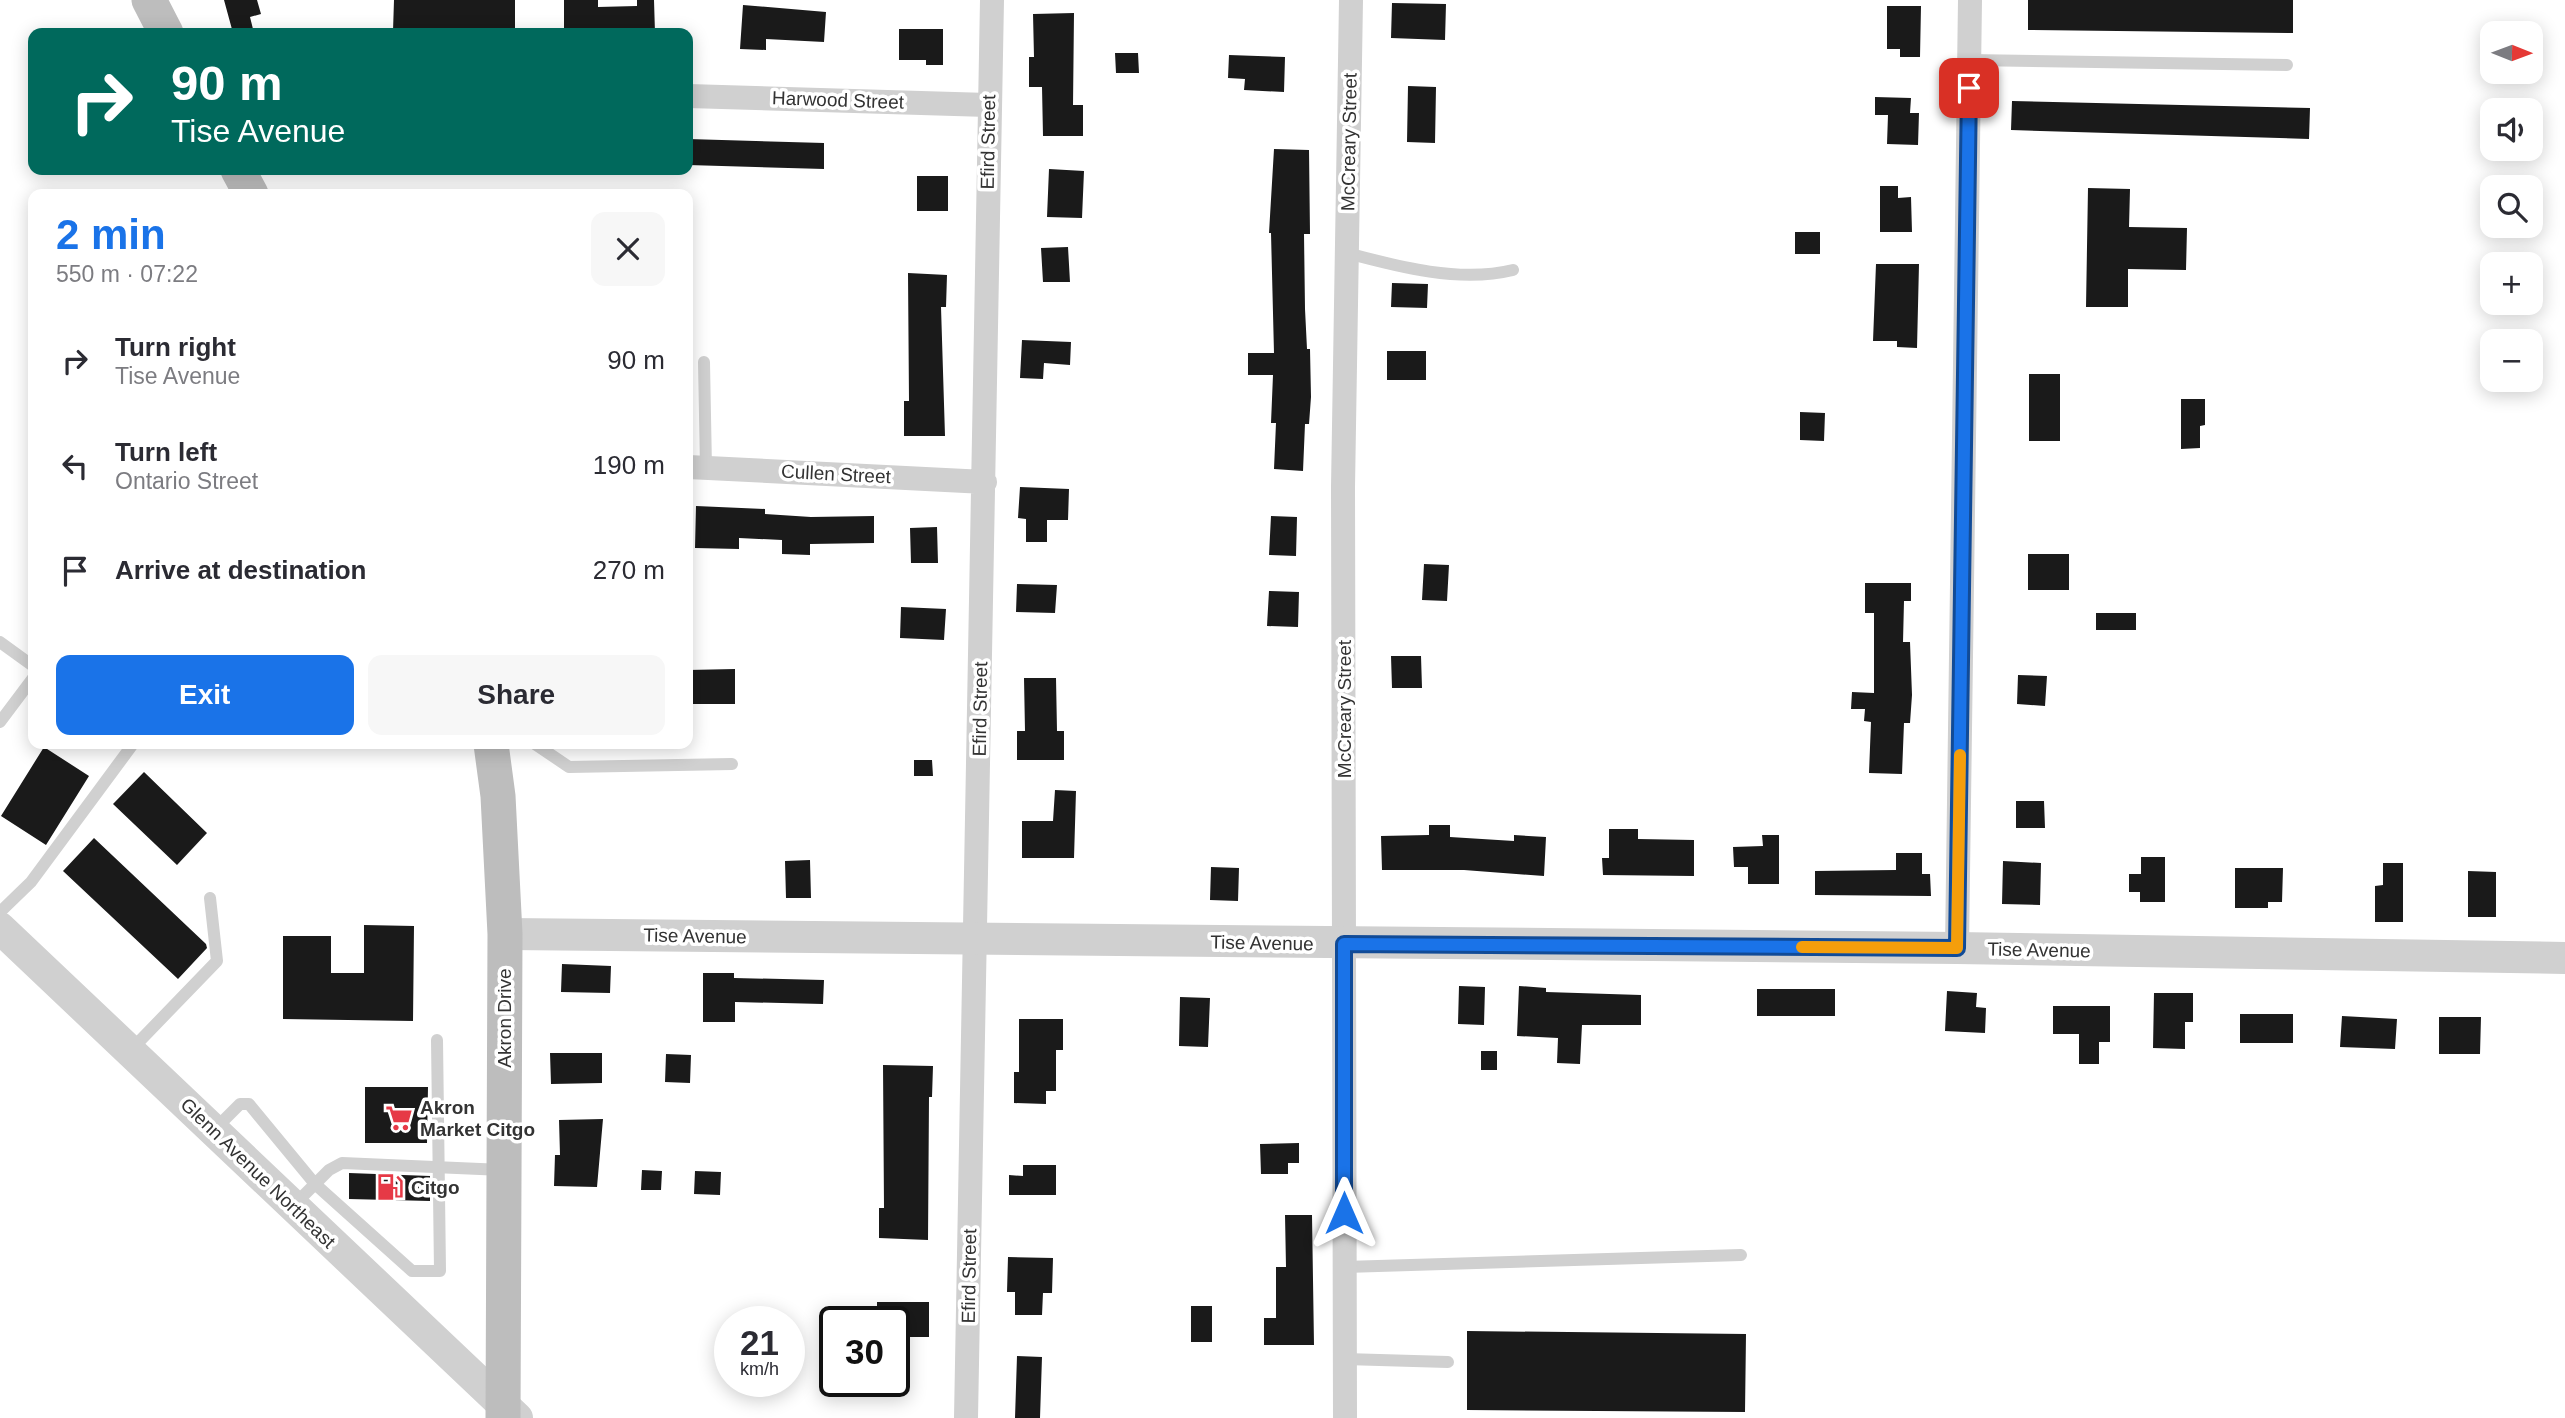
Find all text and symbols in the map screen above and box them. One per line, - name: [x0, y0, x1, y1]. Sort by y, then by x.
- north arrow: [2480, 21, 2543, 84]
- map controls: [2480, 21, 2543, 392]
- icon: right: [56, 56, 147, 147]
- text: 90 m: [171, 56, 283, 110]
- pin: [1939, 58, 1999, 118]
- icon: arrive: [1950, 69, 1988, 107]
- street label: McCreary Street: [1337, 72, 1361, 211]
- street label: Harwood Street: [772, 87, 905, 113]
- street label: Efird Street: [977, 94, 999, 190]
- button: sound: [2480, 98, 2543, 161]
- text: Tise Avenue: [171, 113, 345, 149]
- button: search: [2480, 175, 2543, 238]
- text: 2 min: [56, 211, 166, 258]
- button: close: [591, 212, 665, 286]
- button: +: [2480, 252, 2543, 315]
- text: 550 m · 07:22: [56, 261, 198, 287]
- button: −: [2480, 329, 2543, 392]
- text: Turn right: [115, 332, 236, 362]
- icon: right: [56, 342, 94, 380]
- text: 90 m: [607, 345, 665, 375]
- text: Tise Avenue: [115, 363, 240, 389]
- text: Turn left: [115, 437, 217, 467]
- icon: left: [56, 447, 94, 485]
- text: 190 m: [593, 450, 665, 480]
- street label: Cullen Street: [781, 461, 892, 487]
- text: Ontario Street: [115, 468, 258, 494]
- icon: arrive: [56, 552, 94, 590]
- text: Arrive at destination: [115, 555, 366, 585]
- text: 270 m: [593, 555, 665, 585]
- street label: McCreary Street: [1334, 639, 1355, 778]
- button: Exit: [56, 655, 354, 735]
- button: Share: [368, 655, 665, 735]
- street label: Efird Street: [969, 661, 991, 757]
- street label: Tise Avenue: [643, 925, 747, 947]
- street label: Tise Avenue: [1210, 932, 1314, 954]
- street label: Tise Avenue: [1987, 939, 2091, 961]
- street label: Akron Drive: [494, 968, 515, 1068]
- street label: Glenn Avenue Northeast: [176, 1094, 340, 1253]
- place label: Akron Market Citgo: [420, 1097, 535, 1140]
- supermarket icon: Akron Market Citgo: [384, 1103, 414, 1133]
- fuel station icon: Citgo: [375, 1172, 405, 1202]
- position arrow: [1307, 1176, 1381, 1250]
- place label: Citgo: [411, 1177, 460, 1198]
- street label: Efird Street: [958, 1228, 980, 1324]
- speed limit sign: 30: [819, 1306, 910, 1397]
- text: 21: [740, 1323, 779, 1362]
- text: km/h: [740, 1359, 779, 1379]

